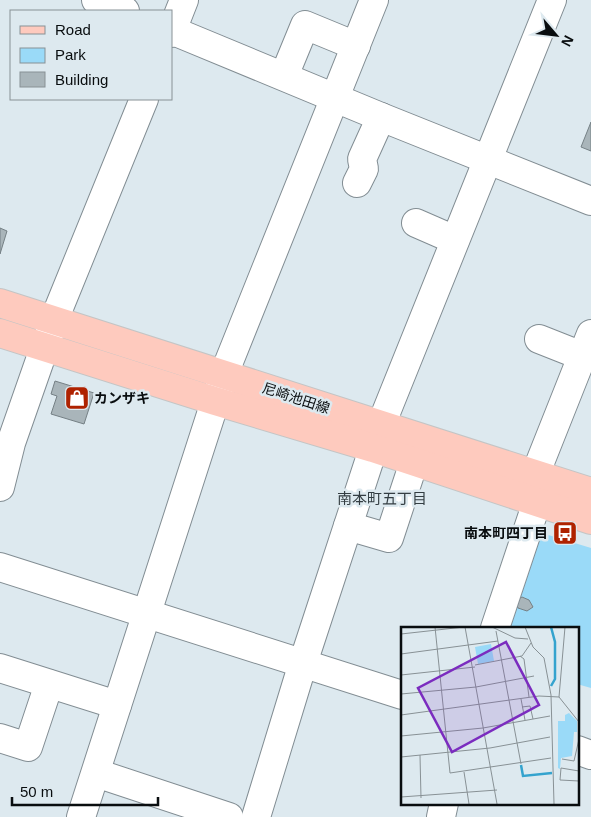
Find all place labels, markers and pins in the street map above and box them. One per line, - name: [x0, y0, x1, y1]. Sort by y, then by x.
- shop icon: カンザキ: [64, 385, 90, 411]
- place label: カンザキ: [94, 390, 150, 406]
- bus stop icon: 南本町四丁目: [552, 520, 578, 546]
- place label: 南本町四丁目: [464, 525, 548, 541]

